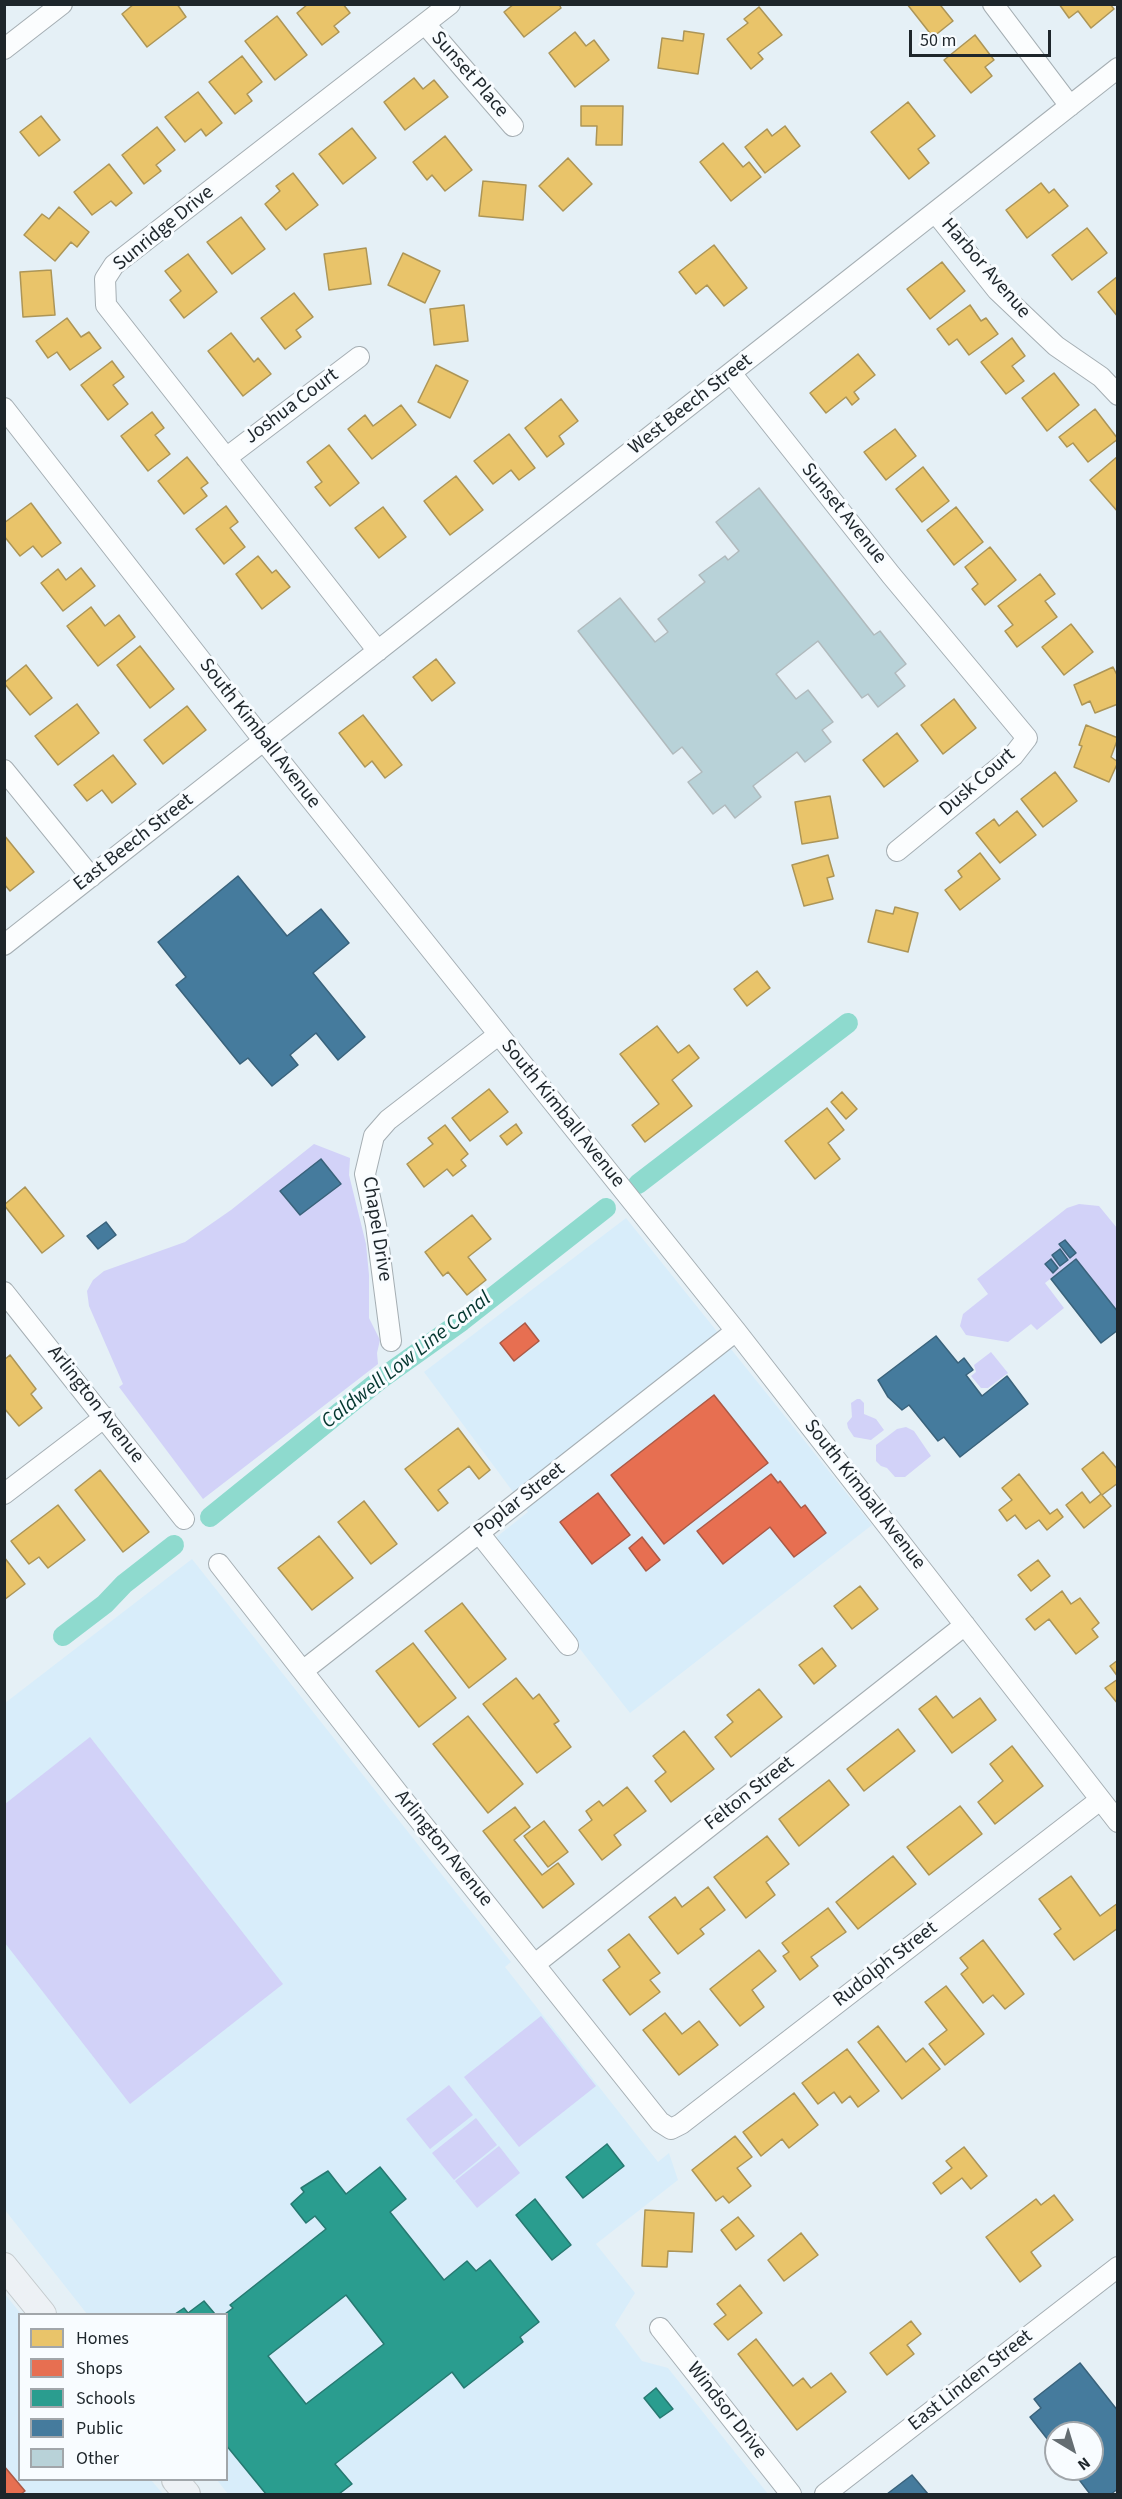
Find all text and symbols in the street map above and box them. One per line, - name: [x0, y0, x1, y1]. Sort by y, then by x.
- scale bar: [912, 18, 1054, 56]
- street label: Sunset Place: [425, 27, 513, 123]
- text: 50 m: [920, 28, 956, 53]
- street label: Sunridge Drive: [109, 181, 219, 277]
- street label: Harbor Avenue: [935, 214, 1035, 324]
- street label: West Beech Street: [624, 349, 758, 461]
- street label: Joshua Court: [240, 364, 344, 450]
- street label: Sunset Avenue: [795, 459, 891, 569]
- street label: South Kimball Avenue: [193, 654, 325, 814]
- street label: Dusk Court: [935, 744, 1021, 822]
- street label: East Beech Street: [69, 789, 199, 897]
- street label: South Kimball Avenue: [495, 1035, 629, 1193]
- street label: Chapel Drive: [356, 1175, 396, 1283]
- water label: Caldwell Low Line Canal: [317, 1287, 497, 1435]
- street label: Arlington Avenue: [42, 1341, 148, 1469]
- street label: South Kimball Avenue: [798, 1415, 930, 1575]
- street label: Poplar Street: [470, 1458, 570, 1544]
- street label: Felton Street: [700, 1752, 800, 1836]
- street label: Arlington Avenue: [389, 1786, 497, 1912]
- street label: Rudolph Street: [829, 1917, 943, 2013]
- legend: [18, 2313, 228, 2481]
- street label: East Linden Street: [904, 2325, 1038, 2437]
- text: Homes: [76, 2326, 129, 2351]
- text: Shops: [76, 2356, 123, 2381]
- street label: Windsor Drive: [681, 2358, 771, 2464]
- text: Schools: [76, 2386, 135, 2411]
- text: Public: [76, 2416, 123, 2441]
- north arrow: [1044, 2421, 1104, 2481]
- text: Other: [76, 2446, 119, 2471]
- text: N: [1073, 2452, 1095, 2476]

